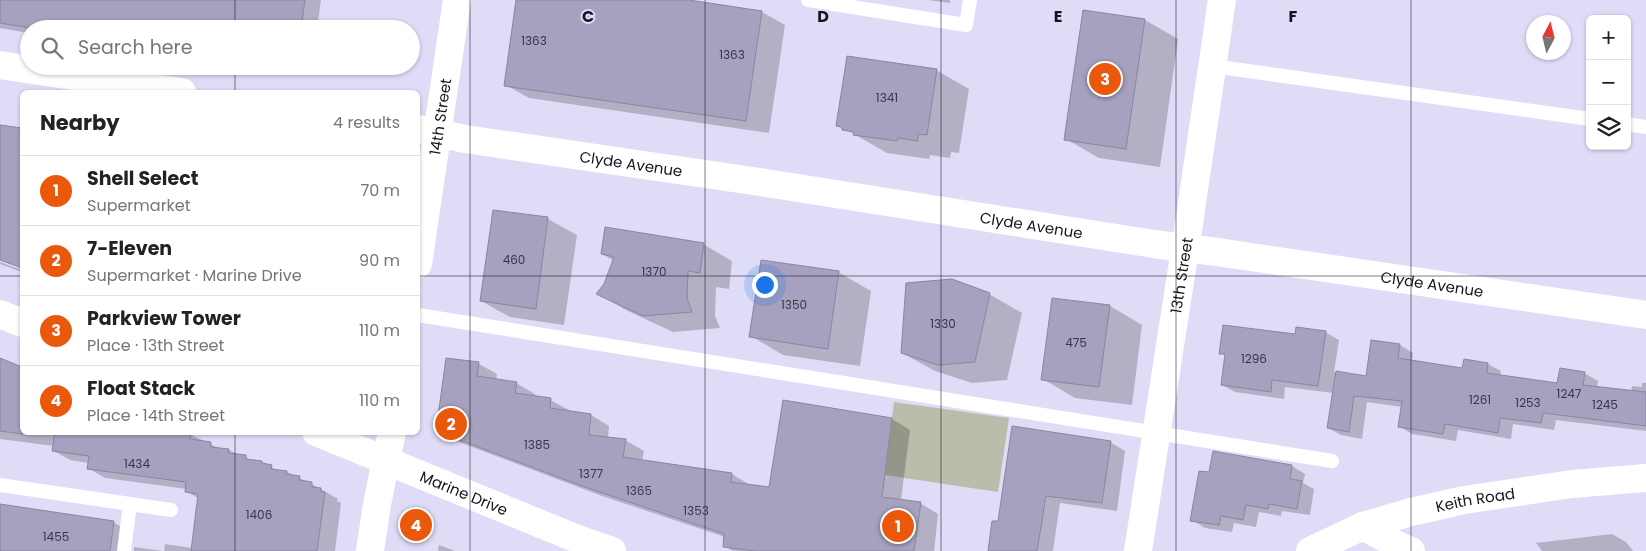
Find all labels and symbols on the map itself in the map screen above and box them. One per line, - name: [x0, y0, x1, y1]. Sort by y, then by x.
- text: C: [582, 5, 594, 28]
- text: D: [817, 5, 829, 28]
- text: E: [1054, 5, 1062, 28]
- text: F: [1289, 5, 1298, 28]
- north arrow: [1526, 15, 1571, 60]
- house number: 1363: [521, 32, 547, 49]
- house number: 1363: [719, 46, 745, 63]
- pin: 3: [1089, 60, 1121, 98]
- street label: 14th Street: [424, 77, 456, 156]
- house number: 1341: [876, 89, 898, 106]
- street label: Clyde Avenue: [578, 145, 684, 181]
- street label: Clyde Avenue: [979, 206, 1084, 243]
- street label: 13th Street: [1165, 236, 1197, 315]
- house number: 460: [503, 251, 525, 268]
- house number: 1370: [642, 263, 667, 280]
- street label: Clyde Avenue: [1379, 266, 1485, 302]
- your location: [752, 272, 778, 298]
- house number: 1350: [781, 296, 807, 313]
- house number: 1330: [930, 315, 956, 332]
- house number: 475: [1065, 334, 1087, 351]
- house number: 1296: [1241, 350, 1267, 367]
- house number: 1247: [1557, 385, 1582, 402]
- house number: 1261: [1469, 391, 1491, 408]
- house number: 1253: [1515, 394, 1541, 411]
- house number: 1245: [1592, 396, 1618, 413]
- pin: 2: [435, 405, 467, 443]
- house number: 1385: [524, 436, 550, 453]
- house number: 1434: [124, 455, 150, 472]
- street label: Marine Drive: [417, 465, 511, 520]
- house number: 1377: [579, 465, 603, 482]
- house number: 1365: [626, 482, 652, 499]
- street label: Keith Road: [1433, 482, 1516, 517]
- house number: 1353: [683, 502, 709, 519]
- house number: 1406: [246, 506, 272, 523]
- pin: 4: [400, 506, 432, 544]
- pin: 1: [882, 507, 914, 545]
- house number: 1455: [43, 528, 69, 545]

